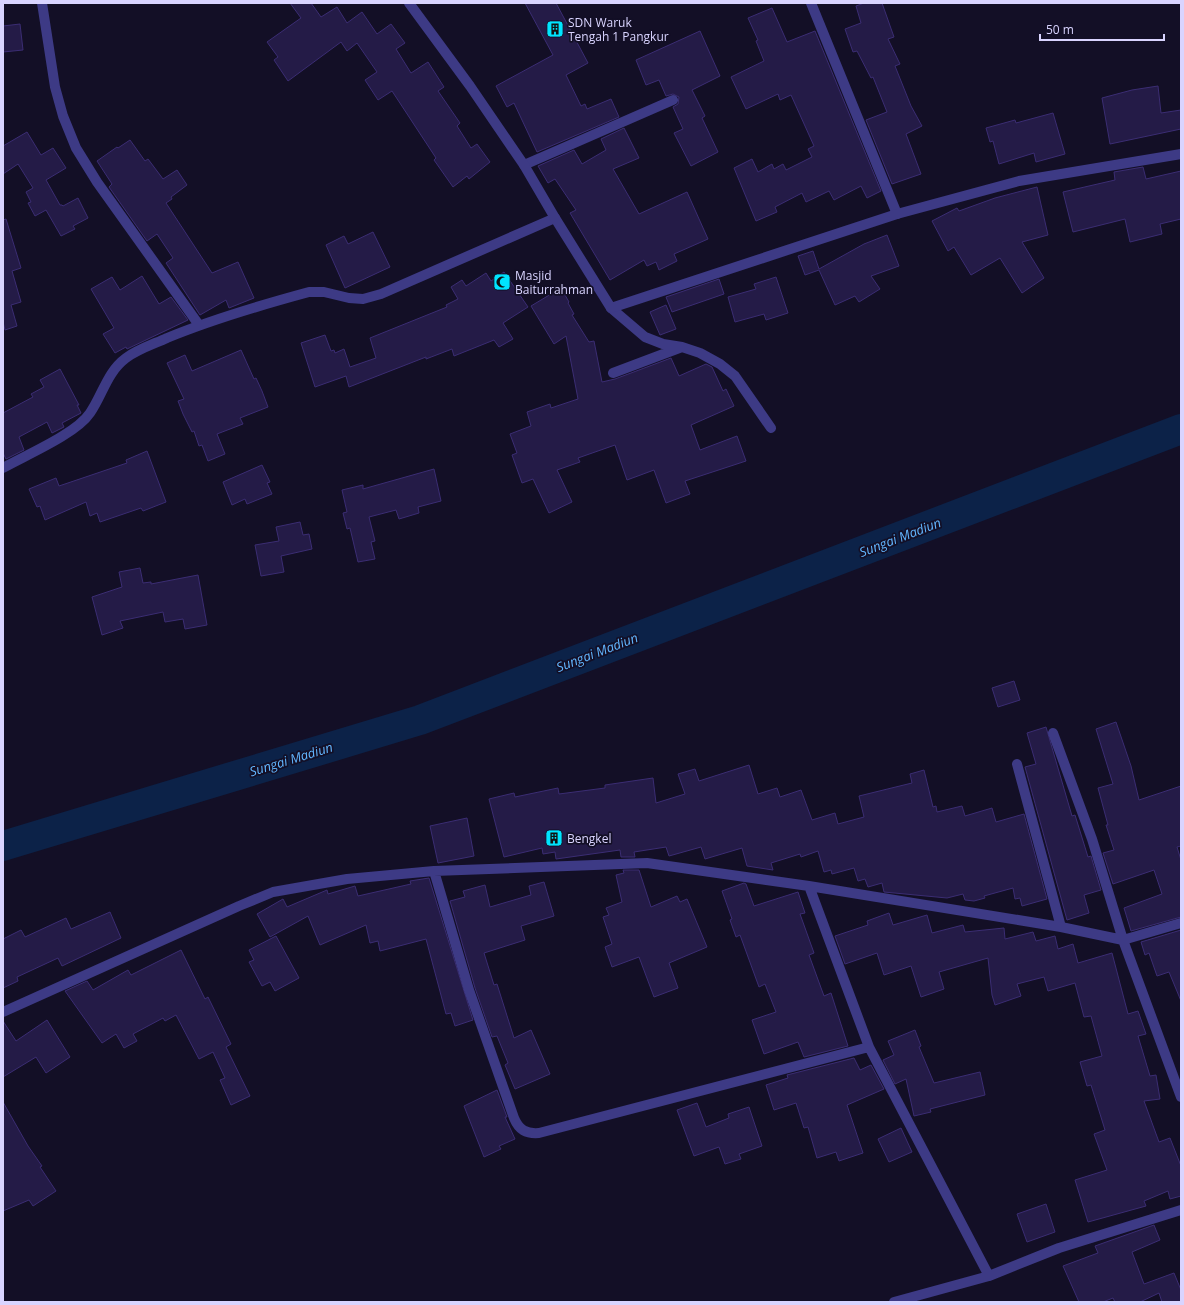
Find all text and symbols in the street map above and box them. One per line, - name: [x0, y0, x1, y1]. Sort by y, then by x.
- place label: SDN Waruk Tengah 1 Pangkur: [568, 14, 669, 45]
- scale bar: [1040, 16, 1164, 42]
- building icon: SDN Waruk Tengah 1 Pangkur: [545, 19, 565, 39]
- text: 50 m: [1046, 21, 1074, 38]
- place label: Masjid Baiturrahman: [515, 267, 593, 298]
- mosque icon: Masjid Baiturrahman: [492, 272, 512, 292]
- water label: Sungai Madiun: [856, 513, 944, 561]
- water label: Sungai Madiun: [553, 628, 641, 676]
- water label: Sungai Madiun: [247, 738, 335, 780]
- building icon: Bengkel: [544, 828, 564, 848]
- place label: Bengkel: [567, 830, 611, 847]

